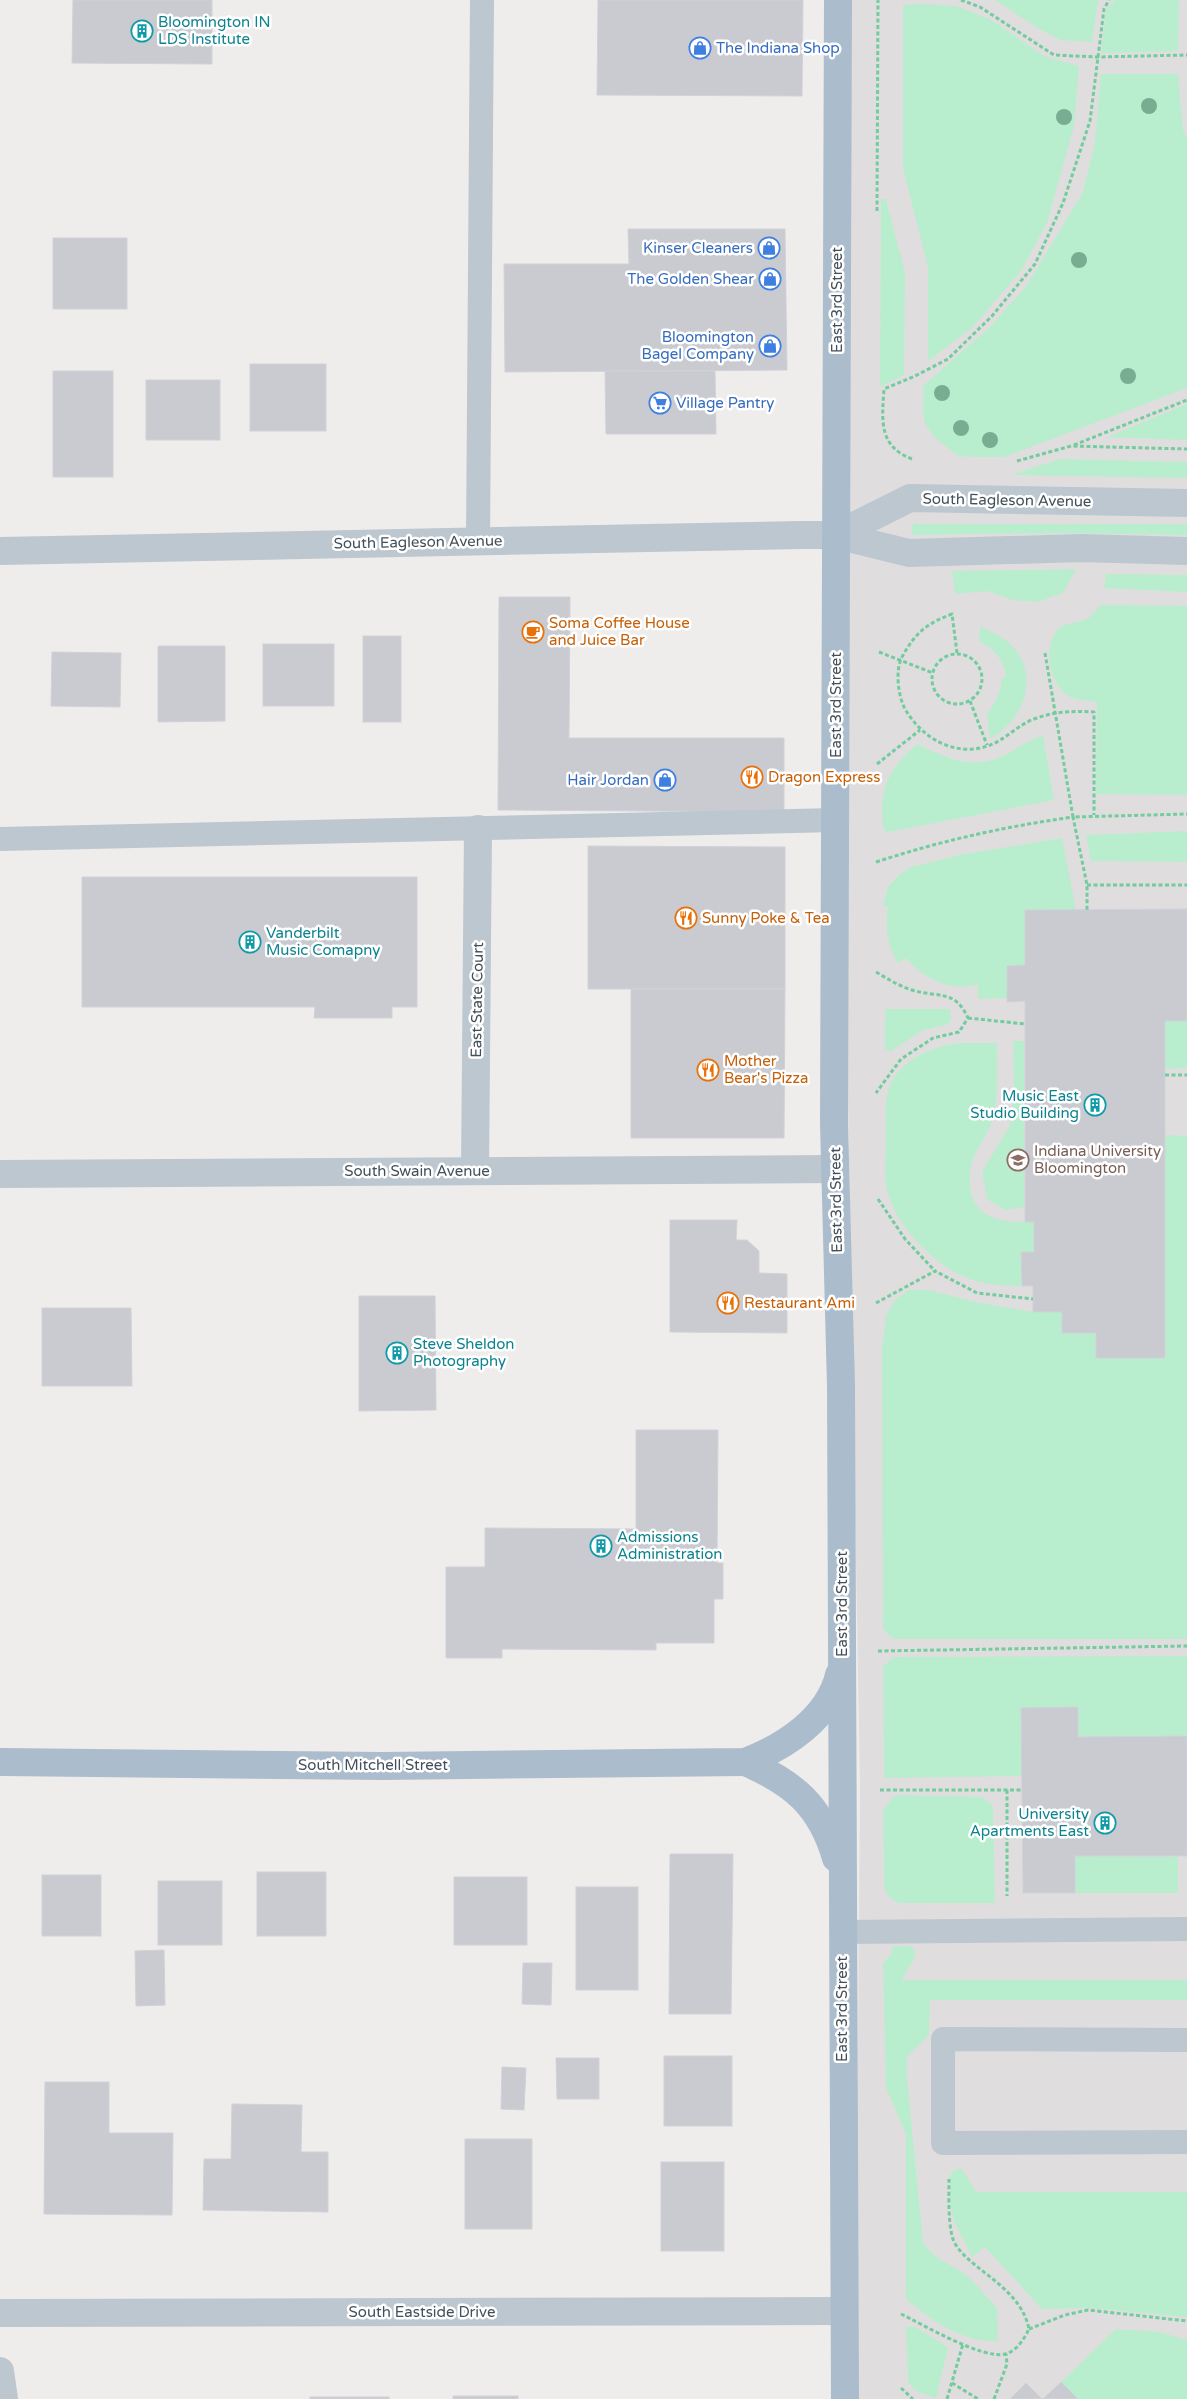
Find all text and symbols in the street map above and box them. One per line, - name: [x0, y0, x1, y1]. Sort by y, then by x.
- place label: Bloomington IN LDS Institute: [158, 13, 270, 48]
- building icon: Bloomington IN LDS Institute: [130, 19, 154, 43]
- shop icon: The Indiana Shop: [688, 36, 712, 60]
- place label: The Indiana Shop: [716, 39, 840, 57]
- shop icon: Kinser Cleaners: [757, 236, 781, 260]
- place label: Kinser Cleaners: [643, 239, 753, 257]
- street label: East 3rd Street: [828, 247, 846, 353]
- shop icon: The Golden Shear: [758, 267, 782, 291]
- place label: The Golden Shear: [627, 270, 754, 288]
- place label: Bloomington Bagel Company: [642, 328, 754, 363]
- shop icon: Bloomington Bagel Company: [758, 334, 782, 358]
- supermarket icon: Village Pantry: [648, 391, 672, 415]
- place label: Village Pantry: [676, 394, 774, 412]
- street label: South Eagleson Avenue: [922, 490, 1092, 510]
- street label: South Eagleson Avenue: [333, 532, 503, 552]
- place label: Soma Coffee House and Juice Bar: [549, 614, 690, 649]
- cafe icon: Soma Coffee House and Juice Bar: [521, 620, 545, 644]
- street label: East 3rd Street: [827, 652, 845, 758]
- restaurant icon: Dragon Express: [740, 765, 764, 789]
- shop icon: Hair Jordan: [653, 768, 677, 792]
- place label: Dragon Express: [768, 768, 881, 786]
- place label: Hair Jordan: [567, 771, 649, 789]
- restaurant icon: Sunny Poke & Tea: [674, 906, 698, 930]
- place label: Sunny Poke & Tea: [702, 909, 830, 927]
- place label: Vanderbilt Music Comapny: [266, 924, 380, 959]
- building icon: Vanderbilt Music Comapny: [238, 930, 262, 954]
- street label: East State Court: [467, 942, 487, 1058]
- place label: Mother Bear's Pizza: [724, 1052, 808, 1087]
- restaurant icon: Mother Bear's Pizza: [696, 1058, 720, 1082]
- place label: Music East Studio Building: [970, 1087, 1079, 1122]
- building icon: Music East Studio Building: [1083, 1093, 1107, 1117]
- place label: Indiana University Bloomington: [1034, 1142, 1161, 1177]
- street label: East 3rd Street: [826, 1147, 846, 1253]
- school or university icon: Indiana University Bloomington: [1006, 1148, 1030, 1172]
- street label: South Swain Avenue: [344, 1162, 490, 1180]
- restaurant icon: Restaurant Ami: [716, 1291, 740, 1315]
- place label: Restaurant Ami: [744, 1294, 855, 1312]
- place label: Steve Sheldon Photography: [413, 1335, 514, 1370]
- building icon: Steve Sheldon Photography: [385, 1341, 409, 1365]
- place label: Admissions Administration: [617, 1528, 722, 1563]
- building icon: Admissions Administration: [589, 1534, 613, 1558]
- street label: East 3rd Street: [833, 1551, 851, 1657]
- street label: South Mitchell Street: [298, 1756, 448, 1774]
- place label: University Apartments East: [970, 1805, 1089, 1840]
- building icon: University Apartments East: [1093, 1811, 1117, 1835]
- street label: East 3rd Street: [833, 1956, 851, 2062]
- street label: South Eastside Drive: [349, 2303, 495, 2321]

